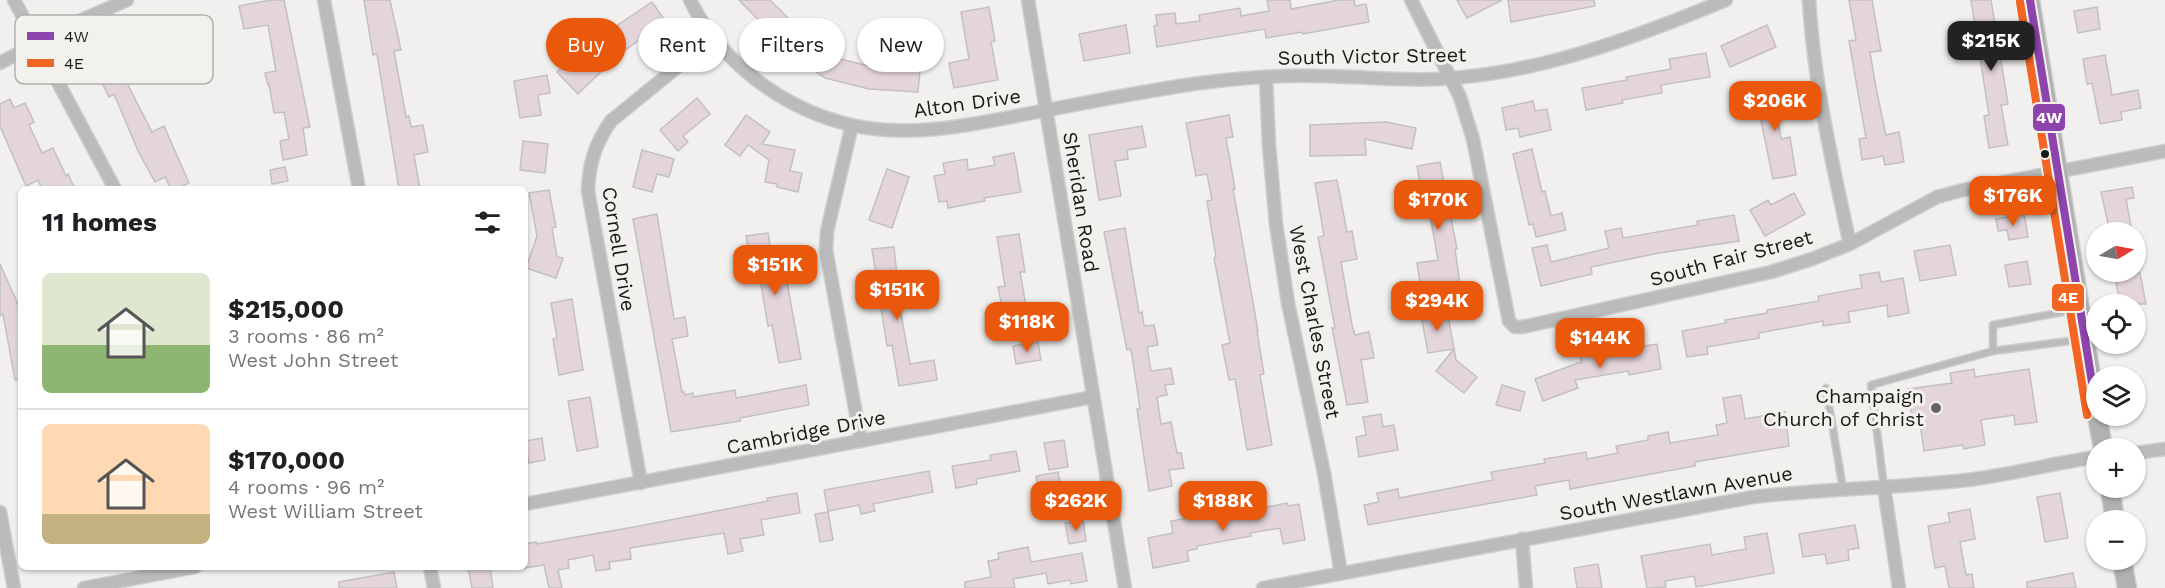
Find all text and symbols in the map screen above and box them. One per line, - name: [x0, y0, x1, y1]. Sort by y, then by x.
- legend: [15, 15, 213, 84]
- chip: Buy: [546, 18, 626, 72]
- chip: Rent: [638, 18, 727, 72]
- chip: Filters: [739, 18, 845, 72]
- chip: New: [857, 18, 944, 72]
- pin: $215K: [1949, 21, 2033, 72]
- text: 4W: [64, 27, 89, 46]
- text: $215K: [1962, 28, 2020, 52]
- street label: South Victor Street: [1277, 42, 1467, 70]
- text: 4E: [64, 54, 84, 73]
- pin: $206K: [1733, 81, 1817, 132]
- street label: Alton Drive: [912, 84, 1022, 122]
- text: $206K: [1743, 88, 1807, 112]
- line badge: 4W: [2032, 103, 2066, 132]
- text: 4W: [2036, 108, 2062, 127]
- street label: Sheridan Road: [1058, 130, 1104, 274]
- unlabelled marker: [2039, 148, 2051, 160]
- pin: $176K: [1971, 176, 2055, 227]
- pin: $170K: [1396, 180, 1480, 231]
- text: $176K: [1983, 183, 2043, 207]
- street label: Cornell Drive: [597, 185, 641, 313]
- text: $170K: [1408, 187, 1468, 211]
- icon: filters: [471, 206, 504, 239]
- text: 11 homes: [42, 207, 157, 237]
- north arrow: [2086, 222, 2146, 282]
- map controls: [2086, 222, 2146, 570]
- street label: West Charles Street: [1284, 223, 1346, 421]
- street label: South Fair Street: [1647, 225, 1815, 291]
- pin: $151K: [733, 245, 817, 296]
- text: $151K: [747, 252, 803, 276]
- pin: $151K: [855, 270, 939, 321]
- text: $151K: [869, 277, 925, 301]
- pin: $294K: [1395, 281, 1479, 332]
- line badge: 4E: [2051, 283, 2085, 312]
- text: $294K: [1405, 288, 1469, 312]
- text: 4E: [2058, 288, 2078, 307]
- text: $215,000: [228, 294, 344, 324]
- button: locate: [2086, 294, 2146, 354]
- icon: home: [90, 297, 162, 369]
- pin: $118K: [985, 302, 1069, 353]
- text: $118K: [999, 309, 1055, 333]
- pin: $144K: [1558, 318, 1642, 369]
- text: 3 rooms · 86 m²: [228, 324, 384, 348]
- text: $144K: [1569, 325, 1631, 349]
- text: West John Street: [228, 348, 398, 372]
- button: layers: [2086, 366, 2146, 426]
- place label: Champaign Church of Christ: [1763, 384, 1925, 431]
- marker: Champaign Church of Christ: [1929, 401, 1943, 415]
- street label: Cambridge Drive: [724, 405, 888, 459]
- button: +: [2086, 438, 2146, 498]
- text: $170,000: [228, 445, 345, 475]
- icon: home: [90, 448, 162, 520]
- street label: South Westlawn Avenue: [1558, 461, 1794, 525]
- text: 4 rooms · 96 m²: [228, 475, 384, 499]
- pin: $262K: [1034, 481, 1118, 532]
- pin: $188K: [1181, 481, 1265, 532]
- text: $262K: [1045, 488, 1107, 512]
- text: $188K: [1193, 488, 1253, 512]
- text: West William Street: [228, 499, 423, 523]
- button: −: [2086, 510, 2146, 570]

